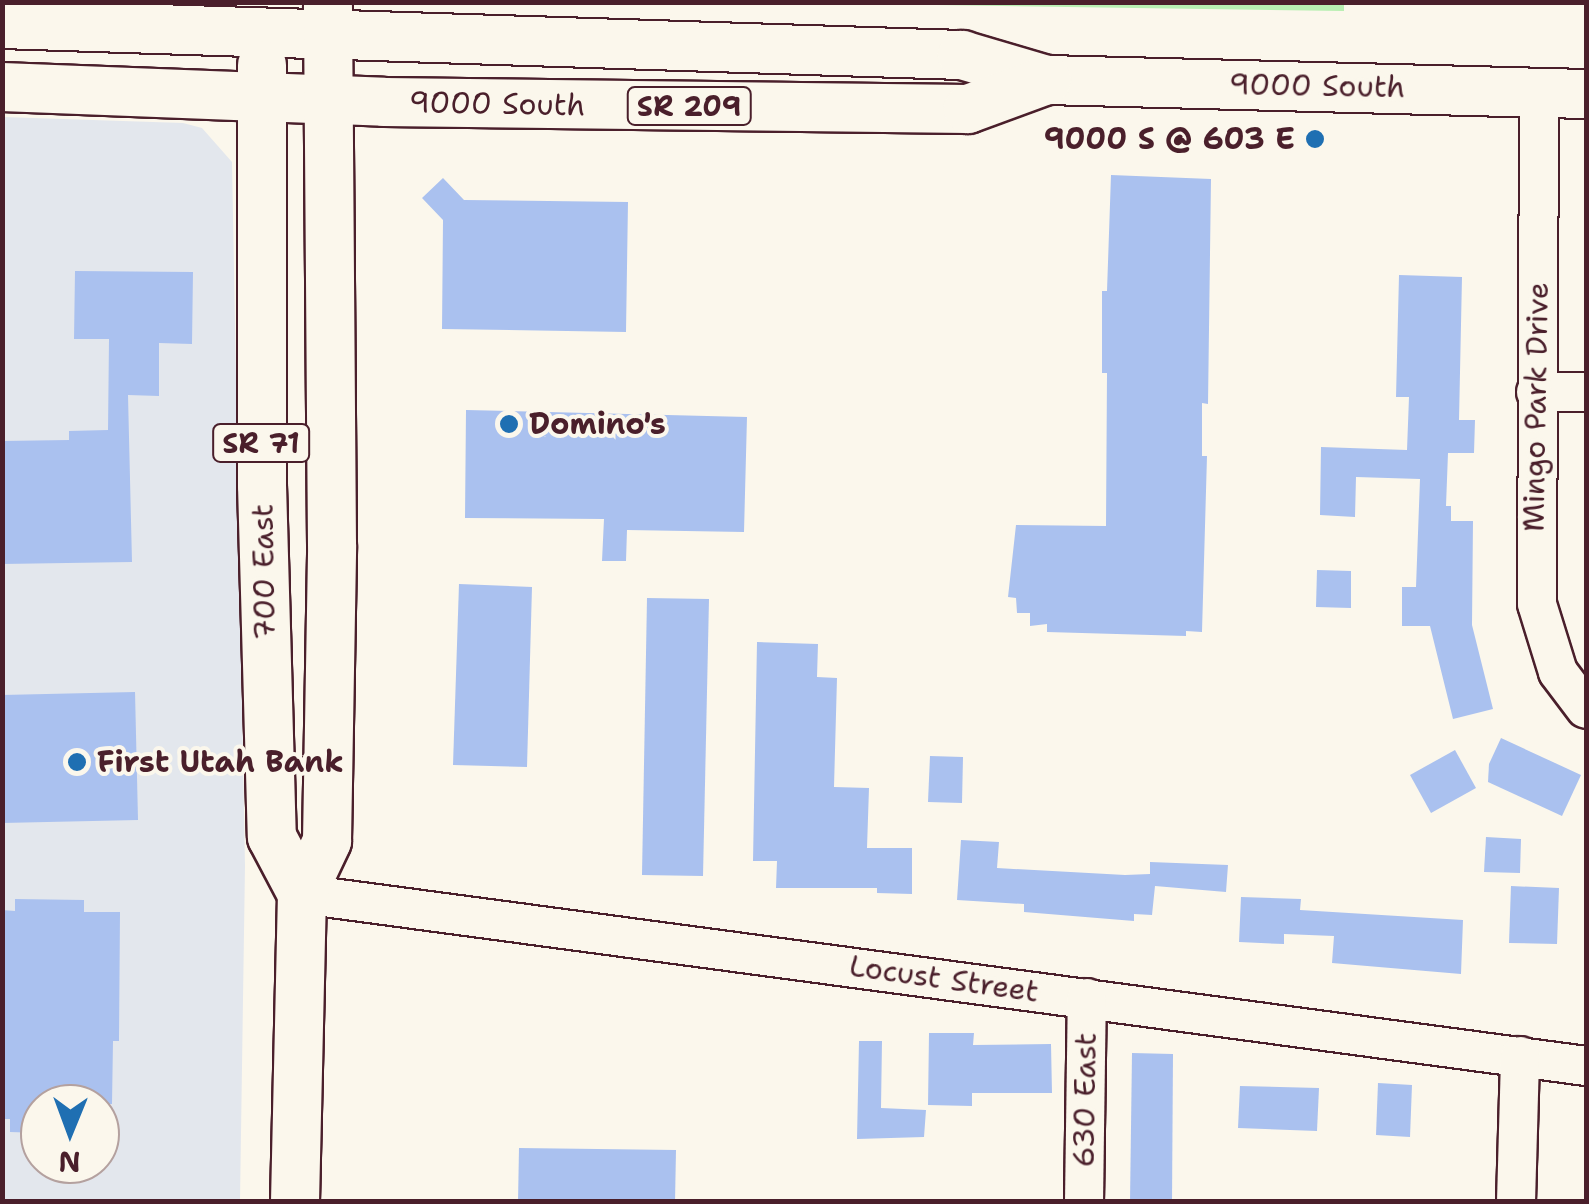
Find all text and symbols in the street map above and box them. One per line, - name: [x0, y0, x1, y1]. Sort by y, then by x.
- street label: 9000 South: [1229, 66, 1405, 106]
- road number: SR 209: [626, 83, 752, 129]
- street label: 9000 South: [409, 84, 585, 124]
- place label: 9000 S @ 603 E: [1044, 121, 1295, 157]
- marker: 9000 S @ 603 E: [1304, 128, 1326, 150]
- street label: Mingo Park Drive: [1516, 282, 1556, 532]
- place label: Domino's: [529, 406, 666, 442]
- marker: Domino's: [498, 413, 520, 435]
- road number: SR 71: [211, 420, 311, 466]
- street label: 700 East: [245, 503, 283, 641]
- place label: First Utah Bank: [97, 744, 344, 780]
- marker: First Utah Bank: [66, 751, 88, 773]
- street label: Locust Street: [847, 948, 1041, 1010]
- street label: 630 East: [1066, 1032, 1104, 1168]
- north arrow: [20, 1084, 120, 1184]
- text: N: [58, 1143, 81, 1181]

